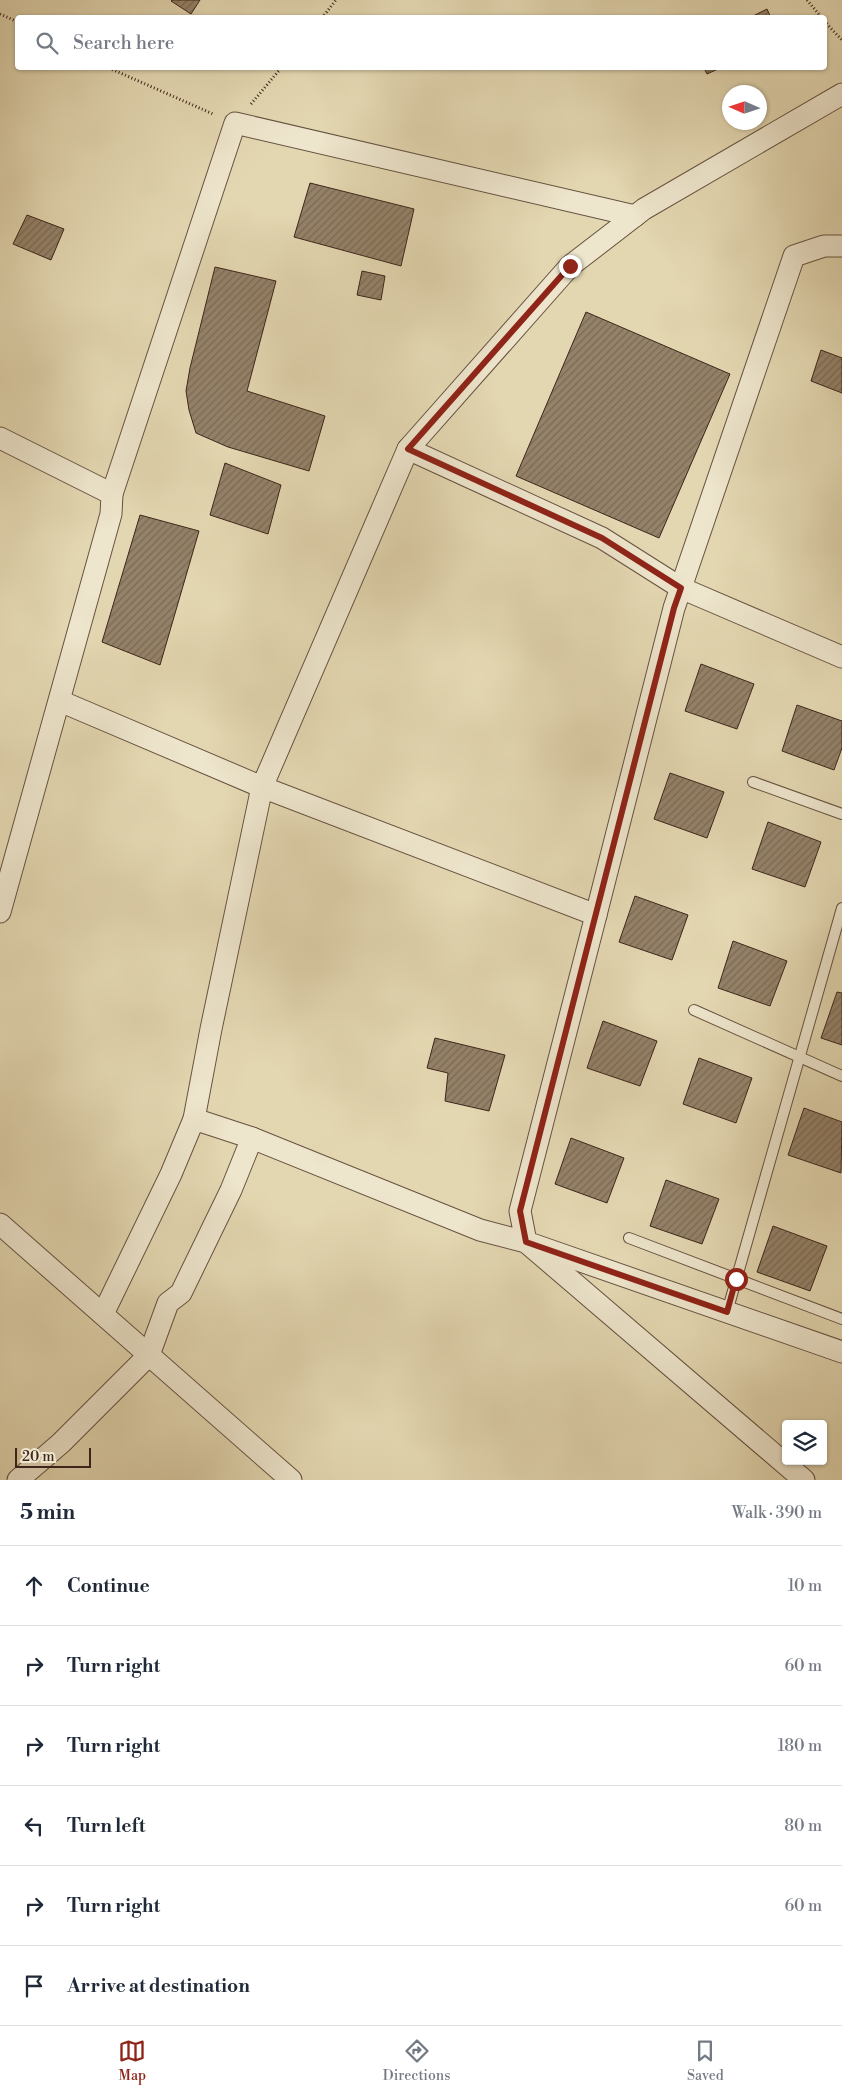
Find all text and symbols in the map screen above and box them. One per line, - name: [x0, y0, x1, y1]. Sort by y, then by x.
- search box: [15, 15, 827, 70]
- icon: search: [33, 29, 61, 57]
- text: Search here: [73, 31, 174, 55]
- north arrow: [722, 85, 767, 130]
- route end: [559, 255, 582, 278]
- route start: [725, 1268, 748, 1291]
- map controls: [782, 1420, 827, 1465]
- button: layers: [782, 1420, 827, 1465]
- scale bar: [15, 1445, 91, 1468]
- text: 20 m: [22, 1448, 54, 1466]
- text: 5 min: [20, 1500, 75, 1526]
- text: Walk · 390 m: [732, 1503, 822, 1523]
- icon: ahead: [20, 1572, 48, 1600]
- text: Continue: [67, 1574, 150, 1598]
- text: 10 m: [788, 1576, 822, 1596]
- icon: right: [20, 1652, 48, 1680]
- text: Turn right: [67, 1654, 160, 1678]
- text: 60 m: [784, 1656, 822, 1676]
- icon: right: [20, 1732, 48, 1760]
- text: Turn right: [67, 1734, 160, 1758]
- text: 180 m: [778, 1736, 822, 1756]
- icon: left: [20, 1812, 48, 1840]
- text: Turn left: [67, 1814, 146, 1838]
- text: 80 m: [784, 1816, 822, 1836]
- icon: right: [20, 1892, 48, 1920]
- text: Turn right: [67, 1894, 160, 1918]
- text: 60 m: [784, 1896, 822, 1916]
- icon: arrive: [20, 1972, 48, 2000]
- text: Arrive at destination: [67, 1974, 250, 1998]
- tab: Map: [118, 2037, 146, 2085]
- tab: Directions: [383, 2037, 450, 2085]
- tab: Saved: [687, 2037, 724, 2085]

